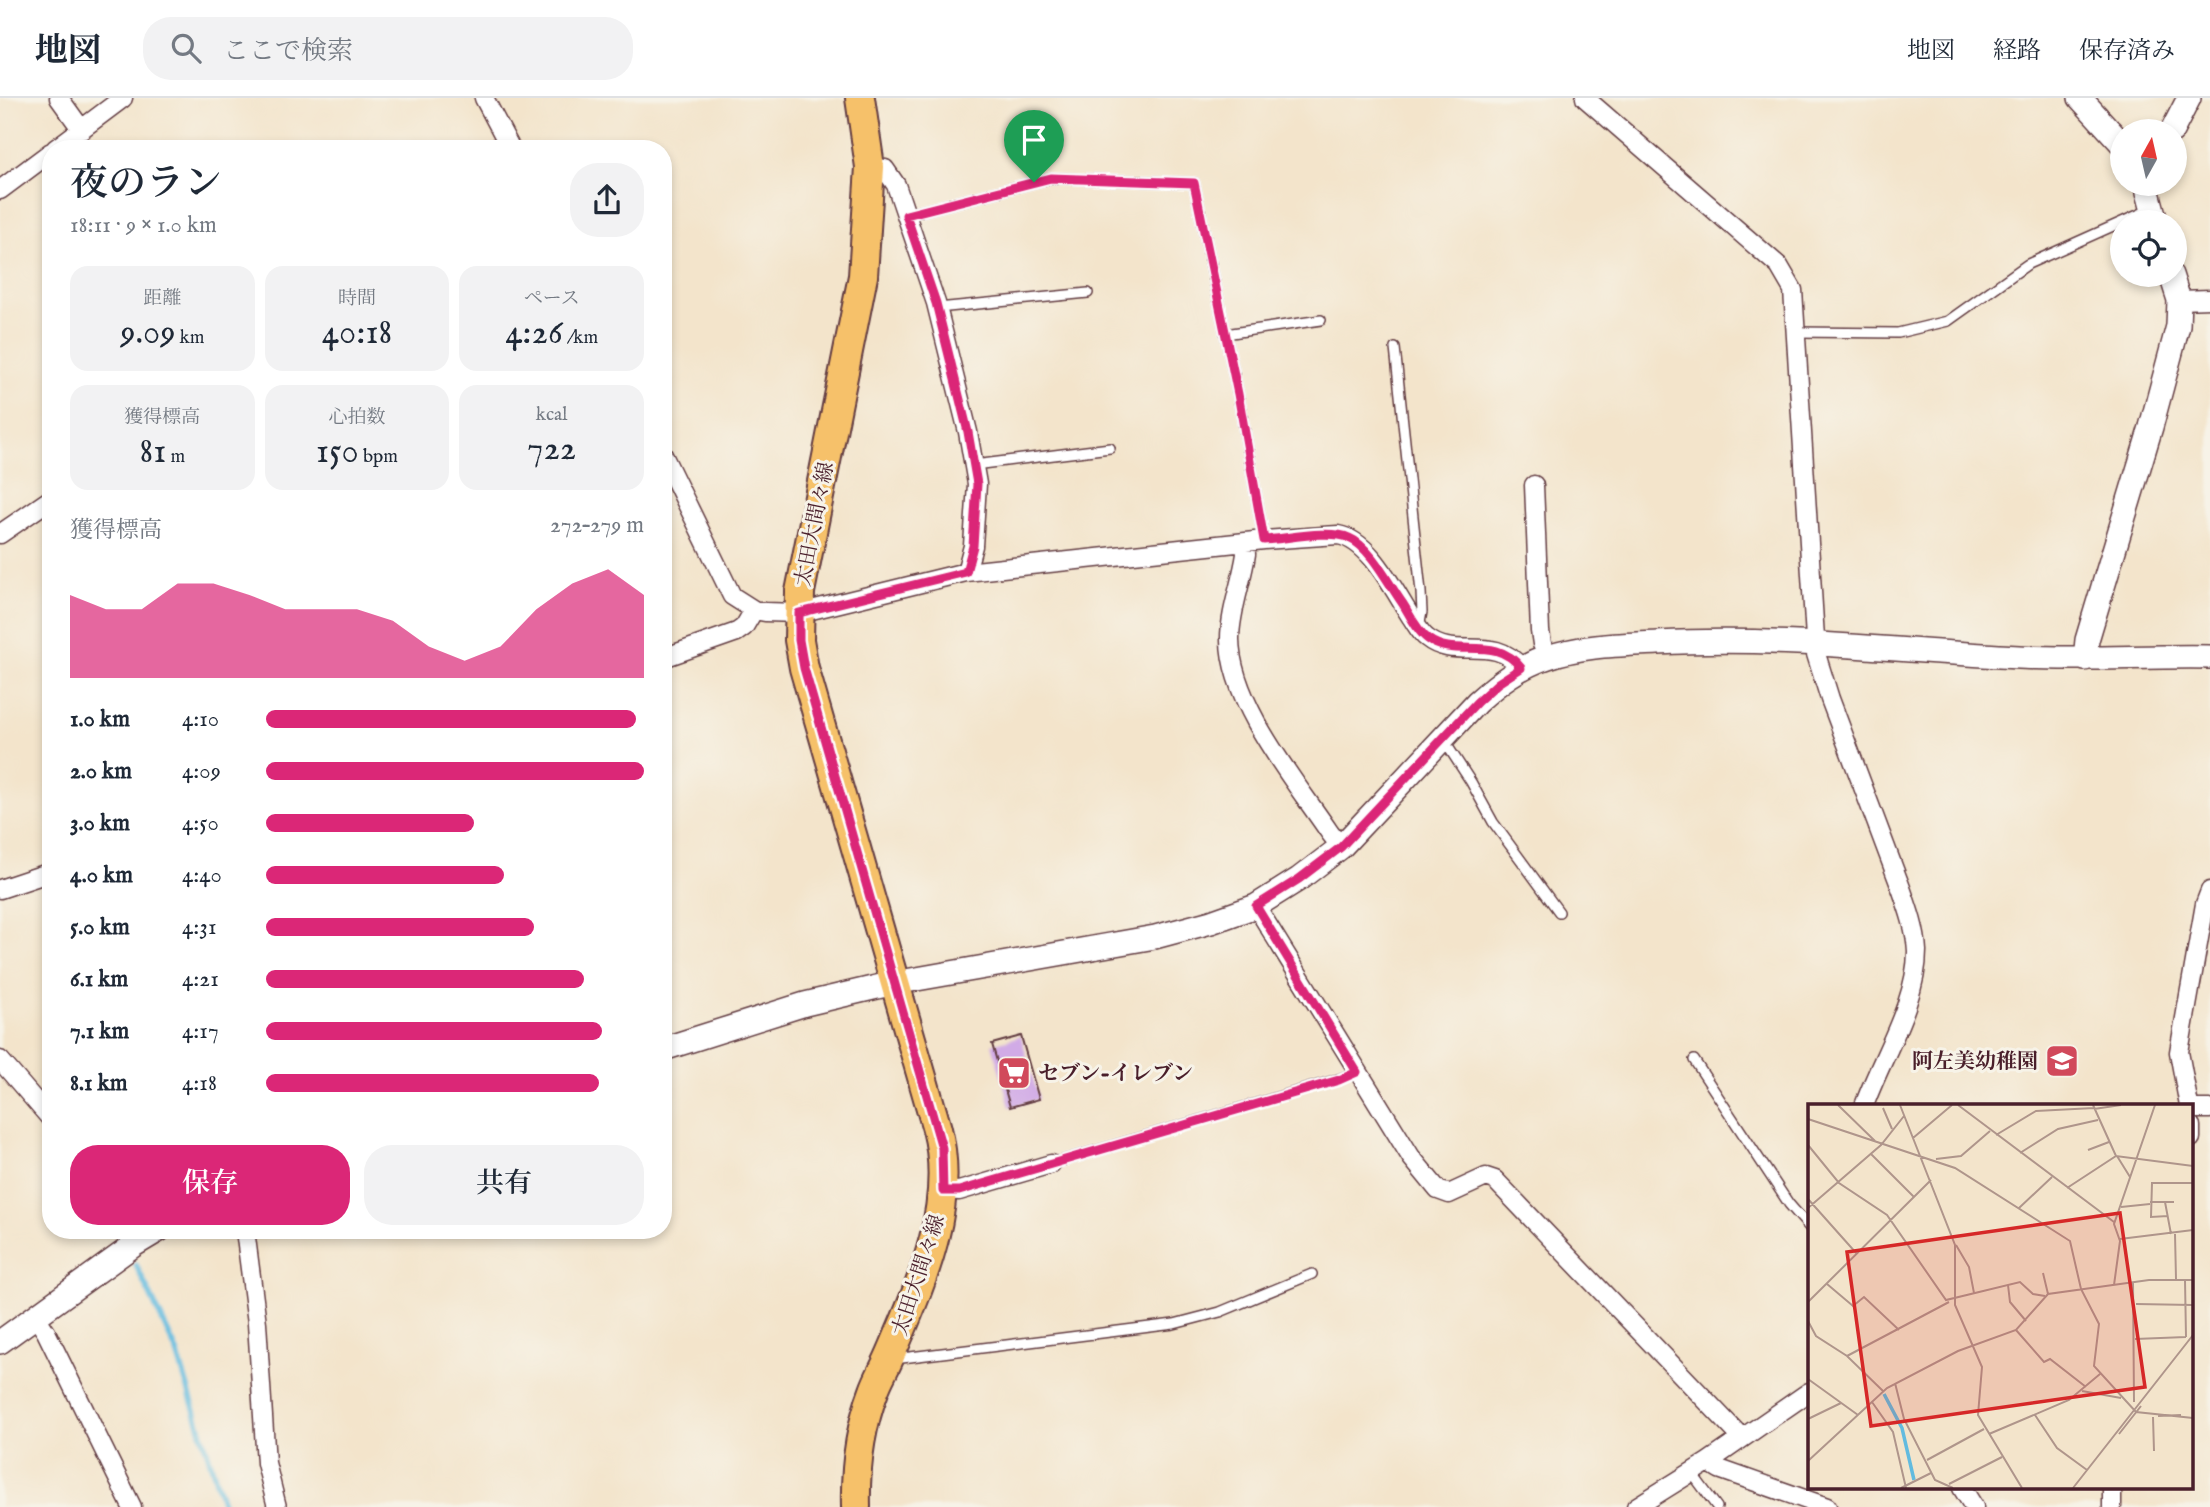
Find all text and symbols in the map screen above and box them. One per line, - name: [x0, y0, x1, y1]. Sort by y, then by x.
- search box: [143, 17, 633, 80]
- icon: search: [167, 29, 205, 67]
- text: 地図: [35, 31, 101, 73]
- text: ここで検索: [223, 35, 353, 68]
- text: 地図: [1907, 36, 1955, 67]
- text: 経路: [1993, 36, 2041, 67]
- text: 保存済み: [2079, 36, 2175, 67]
- pin: [1004, 110, 1064, 182]
- north arrow: [2110, 119, 2188, 196]
- map controls: [2110, 119, 2187, 287]
- icon: arrive: [1015, 121, 1053, 159]
- text: 夜のラン: [70, 161, 222, 209]
- button: share: [570, 163, 644, 237]
- button: locate: [2110, 210, 2187, 287]
- text: 18:11 · 9 × 1.0 km: [70, 211, 217, 240]
- text: 距離: [143, 287, 181, 311]
- text: 時間: [338, 287, 376, 311]
- text: ペース: [524, 287, 580, 311]
- text: 9.09: [120, 311, 175, 356]
- text: 40:18: [322, 311, 392, 356]
- text: 4:26: [505, 311, 563, 356]
- text: km: [175, 326, 204, 350]
- text: /km: [563, 326, 598, 350]
- text: kcal: [536, 403, 568, 427]
- text: 獲得標高: [124, 406, 200, 430]
- text: 心拍数: [328, 406, 386, 430]
- text: 722: [527, 427, 576, 472]
- text: 81: [140, 430, 166, 475]
- text: 150: [316, 430, 359, 475]
- text: m: [166, 445, 185, 469]
- text: bpm: [359, 445, 398, 469]
- street label: 太田大間々線: [790, 460, 841, 589]
- text: 272–279 m: [550, 511, 644, 540]
- text: 獲得標高: [70, 516, 162, 545]
- text: 1.0 km: [70, 705, 130, 734]
- text: 4:10: [182, 705, 219, 734]
- text: 2.0 km: [70, 757, 132, 786]
- text: 4:09: [182, 757, 221, 786]
- text: 3.0 km: [70, 809, 130, 838]
- text: 4:50: [182, 809, 219, 838]
- text: 4.0 km: [70, 861, 133, 890]
- text: 4:40: [182, 861, 222, 890]
- text: 5.0 km: [70, 913, 130, 942]
- text: 4:31: [182, 913, 217, 942]
- text: 6.1 km: [70, 965, 128, 994]
- text: 4:21: [182, 965, 219, 994]
- text: 7.1 km: [70, 1017, 129, 1046]
- text: 4:17: [182, 1017, 219, 1046]
- school or university icon: 阿左美幼稚園: [2043, 1042, 2081, 1080]
- place label: 阿左美幼稚園: [1912, 1049, 2038, 1076]
- supermarket icon: セブン-イレブン: [995, 1054, 1033, 1092]
- place label: セブン-イレブン: [1038, 1061, 1193, 1088]
- text: 8.1 km: [70, 1069, 128, 1098]
- text: 4:18: [182, 1069, 217, 1098]
- inset map: [1808, 1104, 2192, 1490]
- button: 保存: [70, 1145, 350, 1225]
- button: 共有: [364, 1145, 644, 1225]
- street label: 太田大間々線: [887, 1211, 952, 1340]

